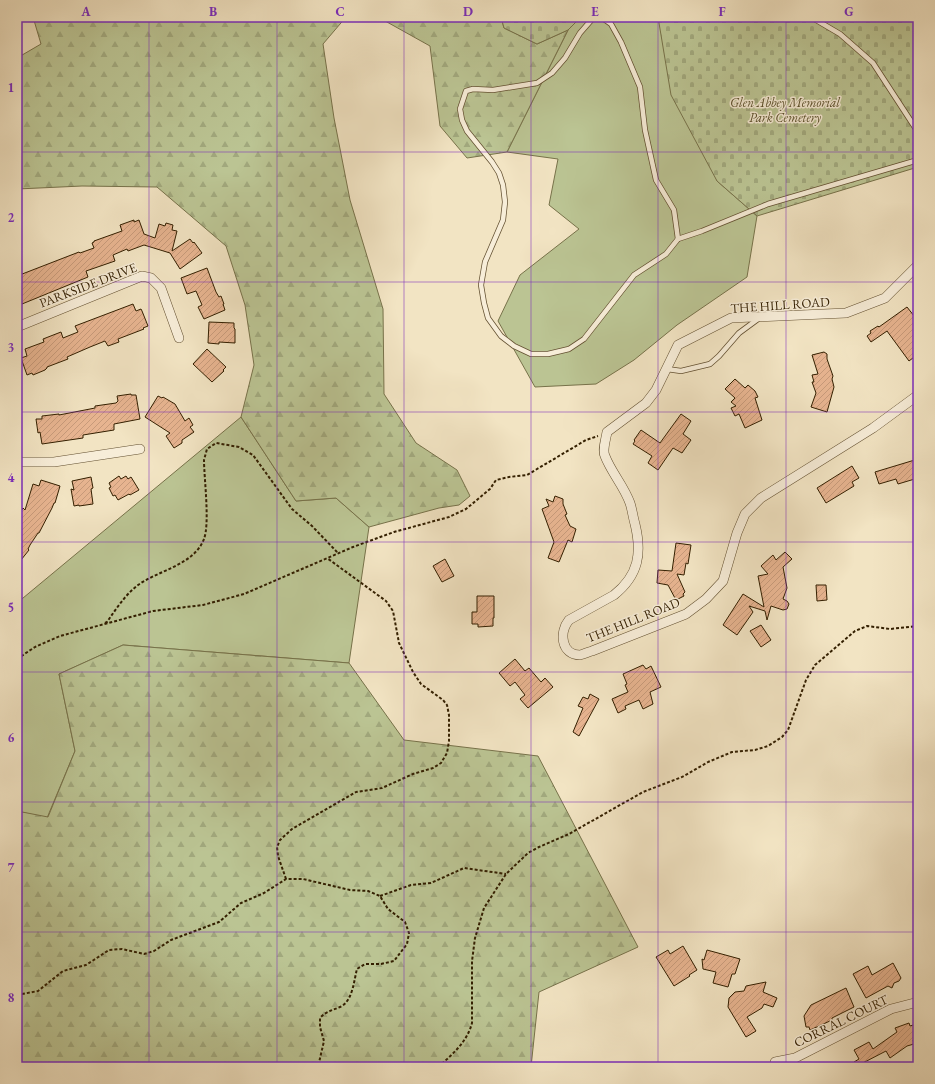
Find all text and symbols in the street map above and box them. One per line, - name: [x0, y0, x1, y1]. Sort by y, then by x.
- text: A: [80, 3, 91, 20]
- text: B: [209, 3, 217, 20]
- text: C: [335, 3, 345, 20]
- text: D: [463, 3, 473, 20]
- text: E: [591, 3, 599, 20]
- text: F: [718, 3, 726, 20]
- text: G: [844, 3, 854, 20]
- text: 1: [8, 79, 15, 96]
- park label: Glen Abbey Memorial Park Cemetery: [730, 94, 840, 126]
- text: 2: [8, 209, 15, 226]
- street label: PARKSIDE DRIVE: [37, 259, 139, 311]
- street label: THE HILL ROAD: [730, 293, 830, 317]
- text: 3: [8, 339, 15, 356]
- text: 4: [8, 469, 15, 486]
- street label: THE HILL ROAD: [584, 593, 682, 647]
- text: 5: [8, 599, 14, 616]
- text: 6: [8, 729, 15, 746]
- text: 7: [8, 859, 15, 876]
- text: 8: [8, 989, 15, 1006]
- street label: CORRAL COURT: [791, 991, 891, 1051]

